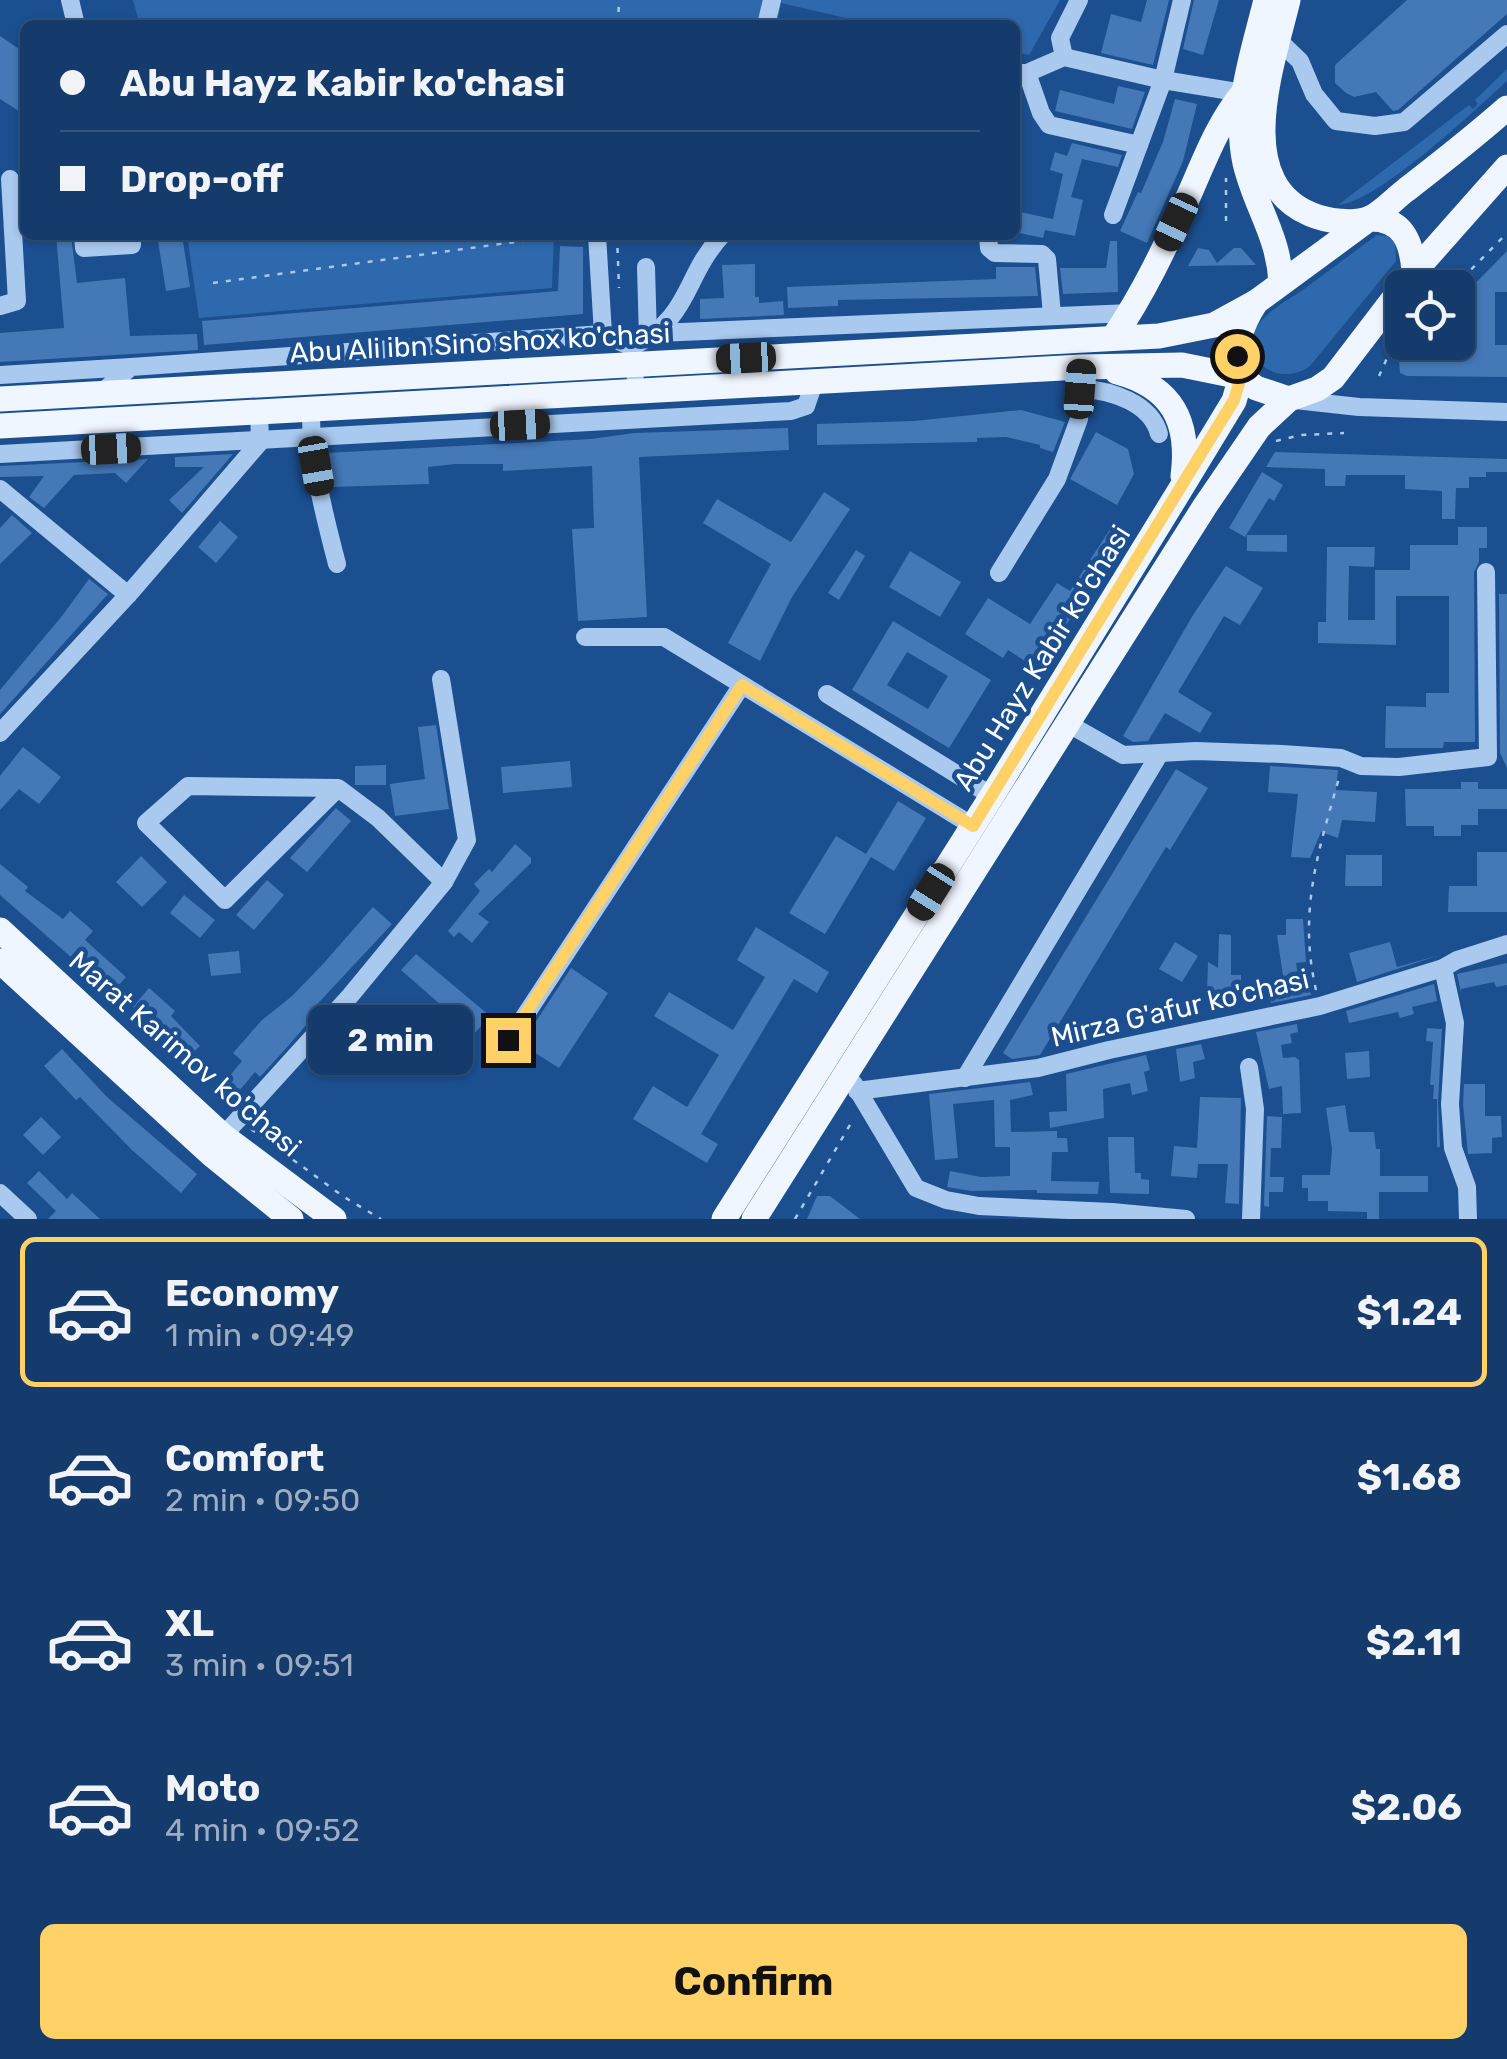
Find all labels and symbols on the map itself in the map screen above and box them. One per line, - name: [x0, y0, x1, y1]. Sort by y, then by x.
- car: [1150, 188, 1202, 256]
- street label: Abu Ali ibn Sino shox ko'chasi: [289, 317, 671, 369]
- route start: [1215, 334, 1260, 379]
- car: [715, 341, 777, 375]
- car: [1063, 358, 1097, 420]
- car: [489, 408, 551, 442]
- car: [80, 432, 142, 466]
- car: [296, 434, 336, 498]
- street label: Abu Hayz Kabir ko'chasi: [947, 519, 1137, 797]
- car: [902, 859, 960, 925]
- street label: Marat Karimov ko'chasi: [62, 944, 308, 1164]
- street label: Mirza G'afur ko'chasi: [1048, 962, 1312, 1054]
- callout: 2 min: [308, 1005, 473, 1075]
- route end: [486, 1018, 531, 1063]

